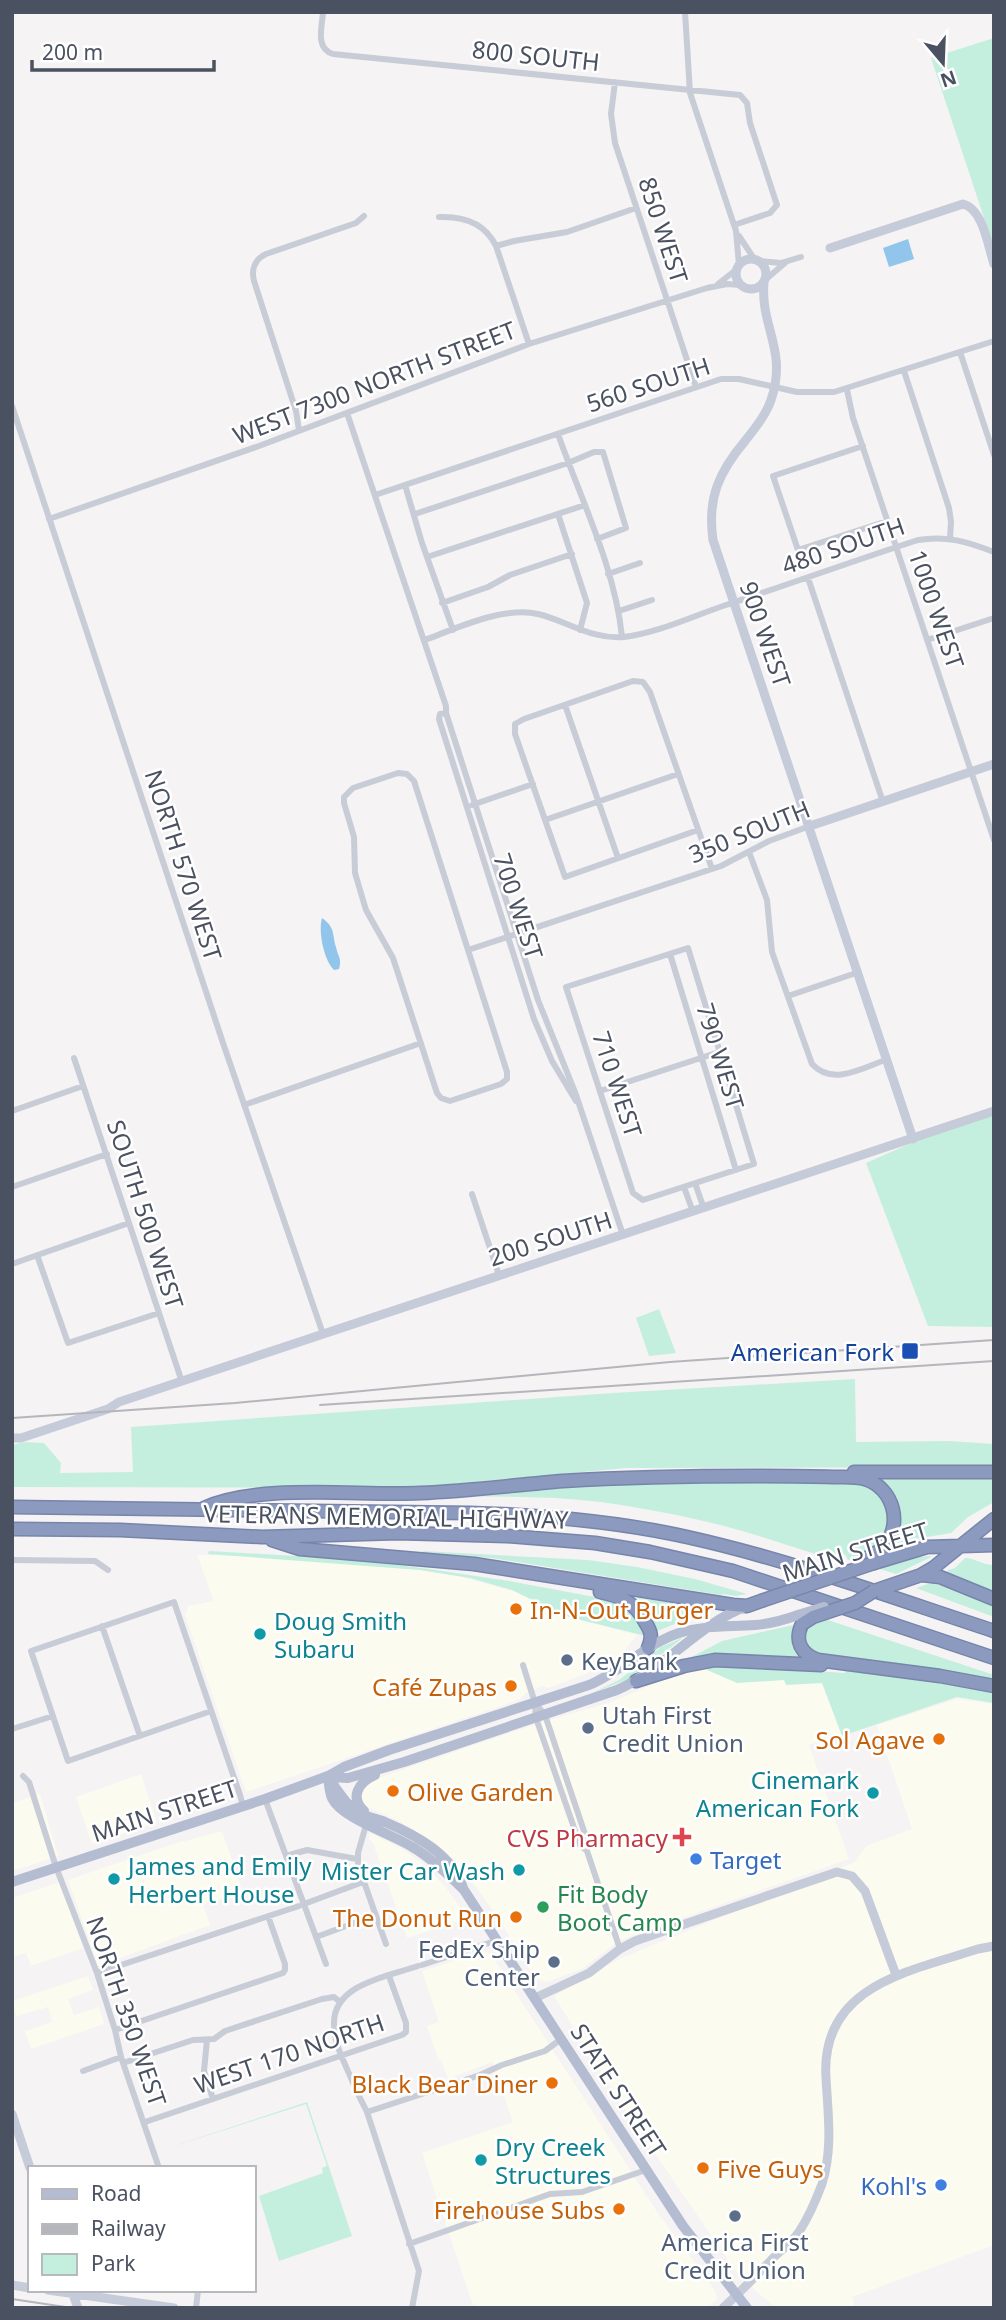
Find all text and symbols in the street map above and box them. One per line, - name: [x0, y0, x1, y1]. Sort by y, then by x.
- scale bar: [32, 28, 214, 72]
- north arrow: [908, 28, 978, 98]
- street label: 800 SOUTH: [471, 32, 601, 78]
- text: 200 m: [42, 38, 103, 66]
- text: N: [937, 64, 960, 94]
- street label: 850 WEST: [631, 173, 697, 288]
- street label: WEST 7300 NORTH STREET: [228, 313, 521, 451]
- street label: 560 SOUTH: [582, 349, 714, 419]
- street label: 480 SOUTH: [777, 509, 909, 581]
- street label: 1000 WEST: [901, 545, 973, 673]
- street label: 900 WEST: [733, 577, 800, 692]
- street label: NORTH 570 WEST: [138, 765, 231, 965]
- street label: 350 SOUTH: [683, 792, 815, 870]
- street label: 700 WEST: [486, 849, 552, 964]
- street label: 790 WEST: [689, 999, 753, 1114]
- street label: 710 WEST: [585, 1027, 651, 1142]
- street label: SOUTH 500 WEST: [100, 1115, 192, 1313]
- street label: 200 SOUTH: [484, 1203, 616, 1273]
- place label: American Fork: [731, 1335, 894, 1368]
- marker: American Fork: [900, 1341, 920, 1361]
- street label: VETERANS MEMORIAL HIGHWAY: [203, 1496, 569, 1536]
- street label: MAIN STREET: [778, 1513, 933, 1589]
- place label: In-N-Out Burger: [530, 1593, 714, 1626]
- marker: In-N-Out Burger: [508, 1601, 524, 1617]
- place label: Doug Smith Subaru: [274, 1604, 407, 1665]
- marker: Doug Smith Subaru: [252, 1626, 268, 1642]
- place label: KeyBank: [581, 1644, 678, 1677]
- marker: KeyBank: [559, 1652, 575, 1668]
- place label: Café Zupas: [372, 1670, 497, 1703]
- marker: Café Zupas: [503, 1678, 519, 1694]
- place label: Utah First Credit Union: [602, 1698, 744, 1759]
- marker: Utah First Credit Union: [580, 1720, 596, 1736]
- place label: Sol Agave: [816, 1723, 925, 1756]
- marker: Sol Agave: [931, 1731, 947, 1747]
- place label: Cinemark American Fork: [696, 1763, 859, 1824]
- street label: MAIN STREET: [87, 1771, 242, 1849]
- place label: Olive Garden: [407, 1775, 554, 1808]
- marker: Olive Garden: [385, 1783, 401, 1799]
- marker: Cinemark American Fork: [865, 1785, 881, 1801]
- place label: CVS Pharmacy: [507, 1821, 669, 1854]
- marker: CVS Pharmacy: [674, 1829, 690, 1845]
- place label: Target: [710, 1843, 782, 1876]
- place label: James and Emily Herbert House: [126, 1849, 312, 1910]
- marker: Target: [688, 1851, 704, 1867]
- place label: Mister Car Wash: [321, 1854, 505, 1887]
- marker: Mister Car Wash: [511, 1862, 527, 1878]
- marker: James and Emily Herbert House: [106, 1871, 122, 1887]
- place label: Fit Body Boot Camp: [557, 1877, 682, 1938]
- marker: Fit Body Boot Camp: [535, 1899, 551, 1915]
- place label: The Donut Run: [333, 1901, 502, 1934]
- marker: The Donut Run: [508, 1909, 524, 1925]
- street label: NORTH 350 WEST: [79, 1912, 175, 2111]
- place label: FedEx Ship Center: [418, 1932, 540, 1993]
- marker: FedEx Ship Center: [546, 1954, 562, 1970]
- street label: WEST 170 NORTH: [190, 2005, 388, 2101]
- street label: STATE STREET: [564, 2017, 675, 2164]
- place label: Black Bear Diner: [351, 2067, 538, 2100]
- marker: Black Bear Diner: [544, 2075, 560, 2091]
- place label: Dry Creek Structures: [495, 2130, 611, 2191]
- marker: Dry Creek Structures: [473, 2152, 489, 2168]
- place label: Five Guys: [717, 2152, 824, 2185]
- marker: Five Guys: [695, 2160, 711, 2176]
- legend: [28, 2166, 256, 2292]
- place label: Kohl's: [860, 2169, 927, 2202]
- marker: Kohl's: [933, 2177, 949, 2193]
- text: Road: [91, 2179, 141, 2207]
- place label: Firehouse Subs: [434, 2193, 605, 2226]
- marker: Firehouse Subs: [611, 2201, 627, 2217]
- marker: America First Credit Union: [727, 2208, 743, 2224]
- text: Railway: [91, 2214, 166, 2242]
- place label: America First Credit Union: [661, 2225, 809, 2286]
- text: Park: [91, 2249, 136, 2277]

